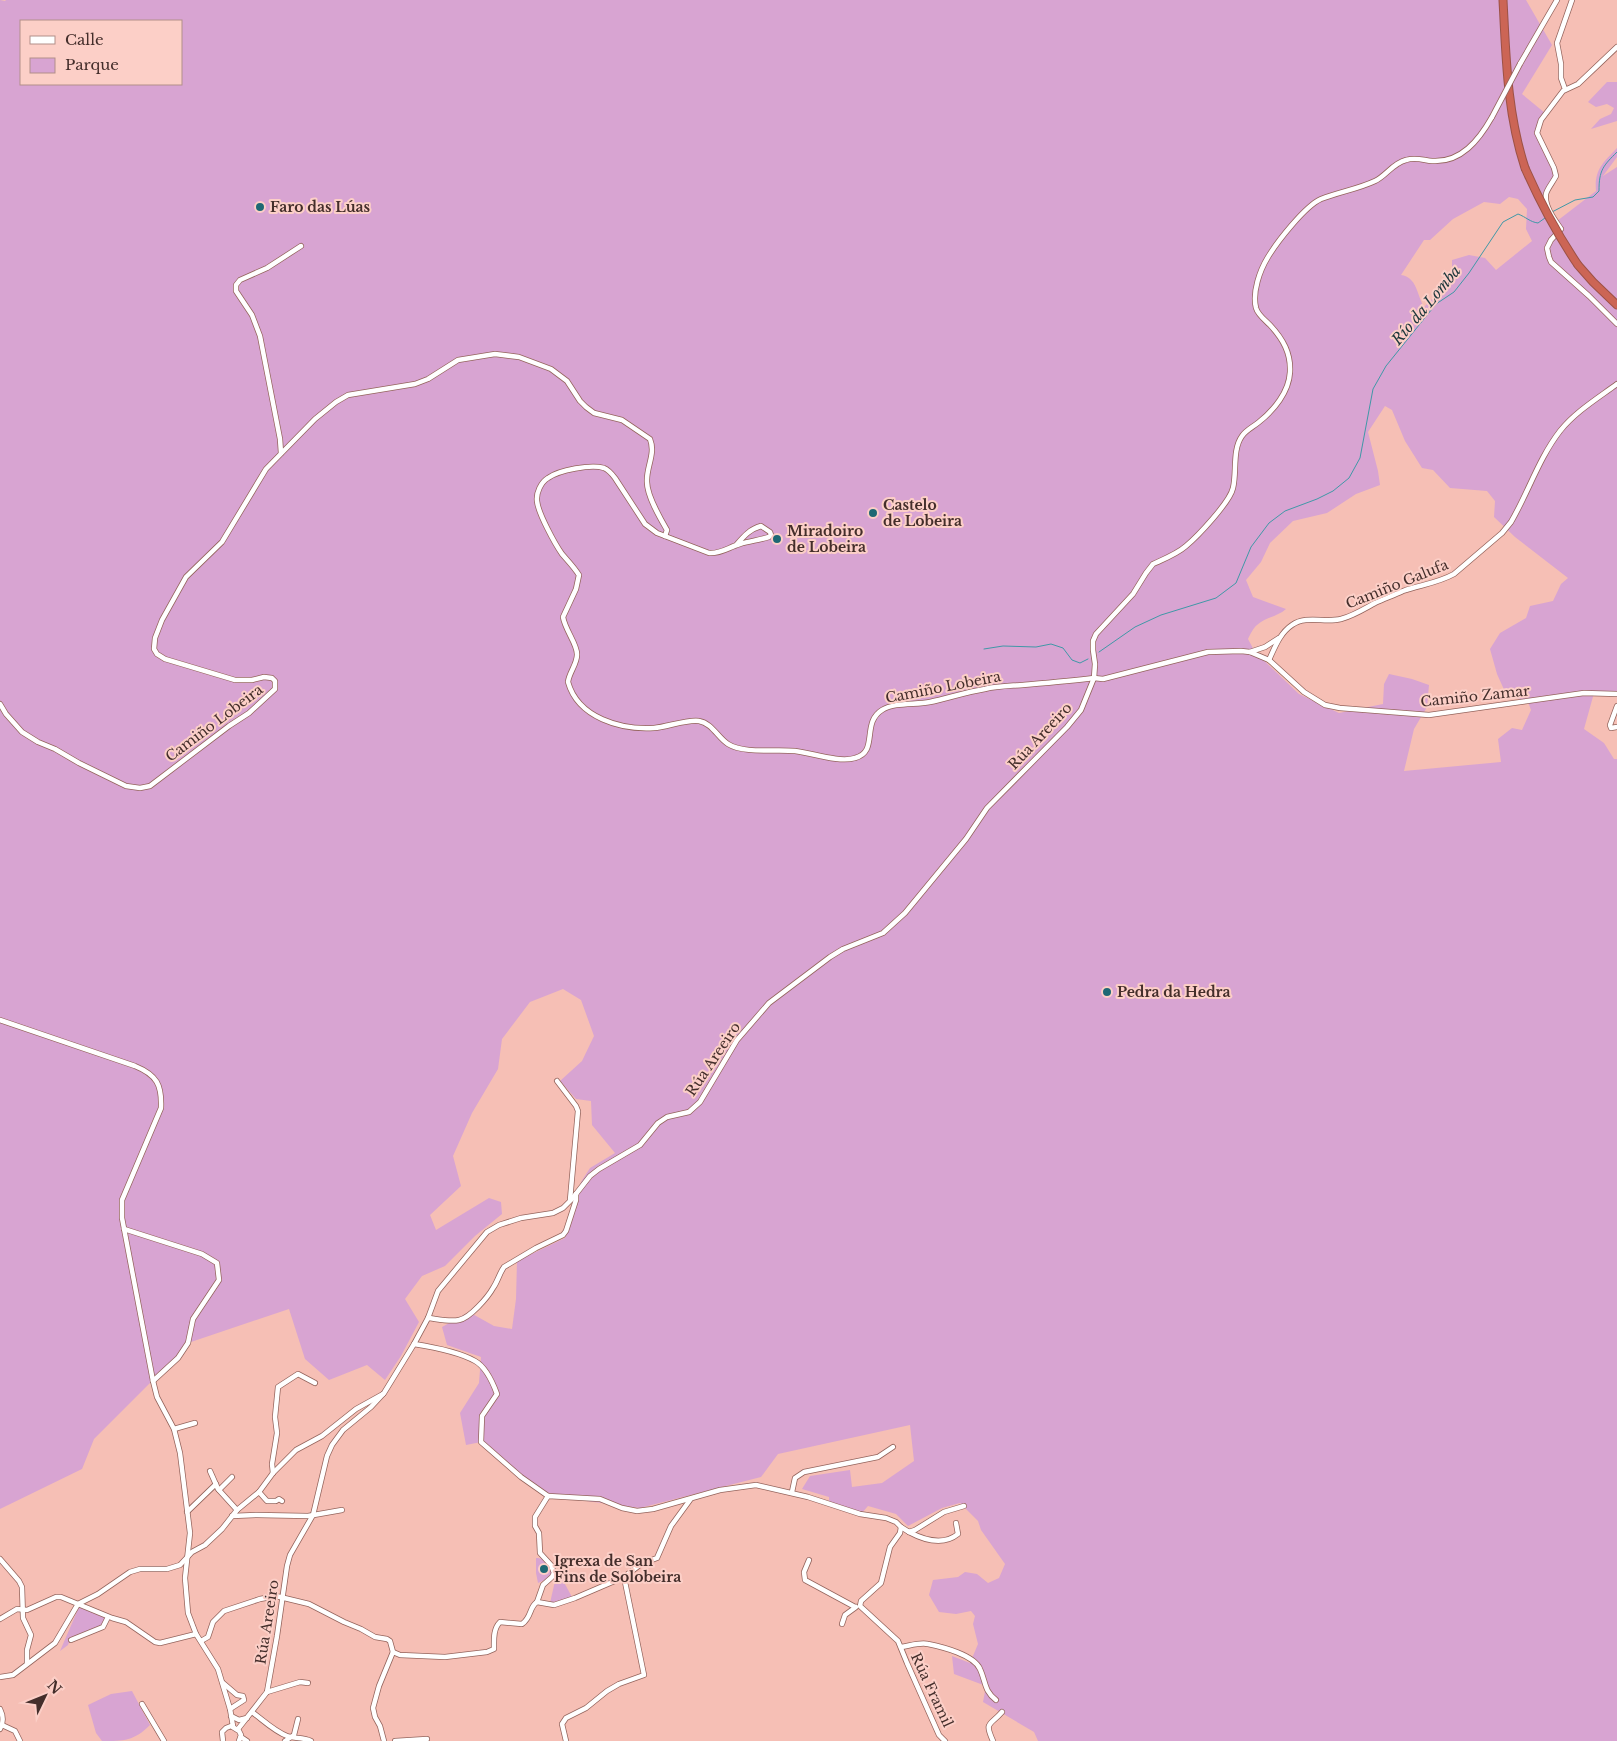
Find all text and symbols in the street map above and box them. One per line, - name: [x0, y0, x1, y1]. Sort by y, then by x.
- legend: [20, 20, 182, 85]
- text: Calle: [65, 30, 104, 49]
- text: Parque: [65, 55, 119, 74]
- place label: Faro das Lúas: [270, 198, 371, 216]
- marker: Faro das Lúas: [254, 201, 266, 213]
- water label: Río da Lomba: [1387, 262, 1465, 349]
- place label: Castelo de Lobeira: [883, 496, 962, 530]
- marker: Castelo de Lobeira: [867, 507, 879, 519]
- place label: Miradoiro de Lobeira: [787, 522, 866, 556]
- marker: Miradoiro de Lobeira: [771, 533, 783, 545]
- street label: Camiño Galufa: [1343, 555, 1451, 613]
- street label: Camiño Lobeira: [884, 667, 1003, 707]
- street label: Camiño Lobeira: [162, 680, 266, 765]
- street label: Camiño Zamar: [1420, 681, 1531, 711]
- street label: Rúa Areeiro: [1004, 699, 1076, 773]
- place label: Pedra da Hedra: [1117, 983, 1231, 1001]
- marker: Pedra da Hedra: [1101, 986, 1113, 998]
- street label: Rúa Areeiro: [682, 1019, 744, 1099]
- place label: Igrexa de San Fins de Solobeira: [554, 1552, 681, 1586]
- marker: Igrexa de San Fins de Solobeira: [538, 1563, 550, 1575]
- street label: Rúa Areeiro: [251, 1578, 283, 1666]
- street label: Rúa Framil: [907, 1650, 957, 1730]
- north arrow: [20, 1671, 70, 1721]
- text: N: [43, 1676, 66, 1698]

